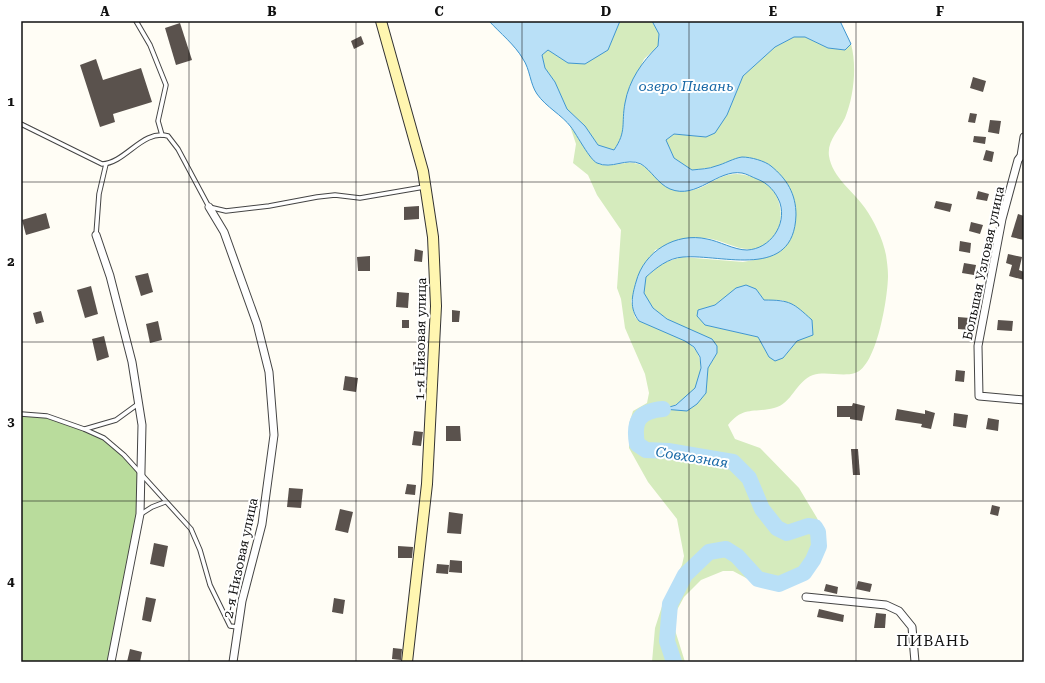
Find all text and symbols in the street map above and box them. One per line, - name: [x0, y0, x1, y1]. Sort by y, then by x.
- text: A: [100, 4, 110, 19]
- text: B: [267, 4, 277, 19]
- text: C: [434, 4, 444, 19]
- text: D: [601, 4, 611, 19]
- text: E: [769, 4, 777, 19]
- text: F: [936, 4, 944, 19]
- water label: озеро Пивань: [638, 78, 734, 94]
- text: 1: [7, 94, 15, 109]
- street label: Большая Узловая улица: [960, 185, 1007, 341]
- text: 2: [7, 254, 15, 269]
- street label: 1-я Низовая улица: [412, 278, 429, 401]
- text: 3: [7, 414, 15, 429]
- water label: Совхозная: [655, 443, 729, 471]
- street label: 2-я Низовая улица: [220, 497, 261, 620]
- text: 4: [7, 574, 15, 589]
- district label: ПИВАНЬ: [896, 632, 970, 650]

